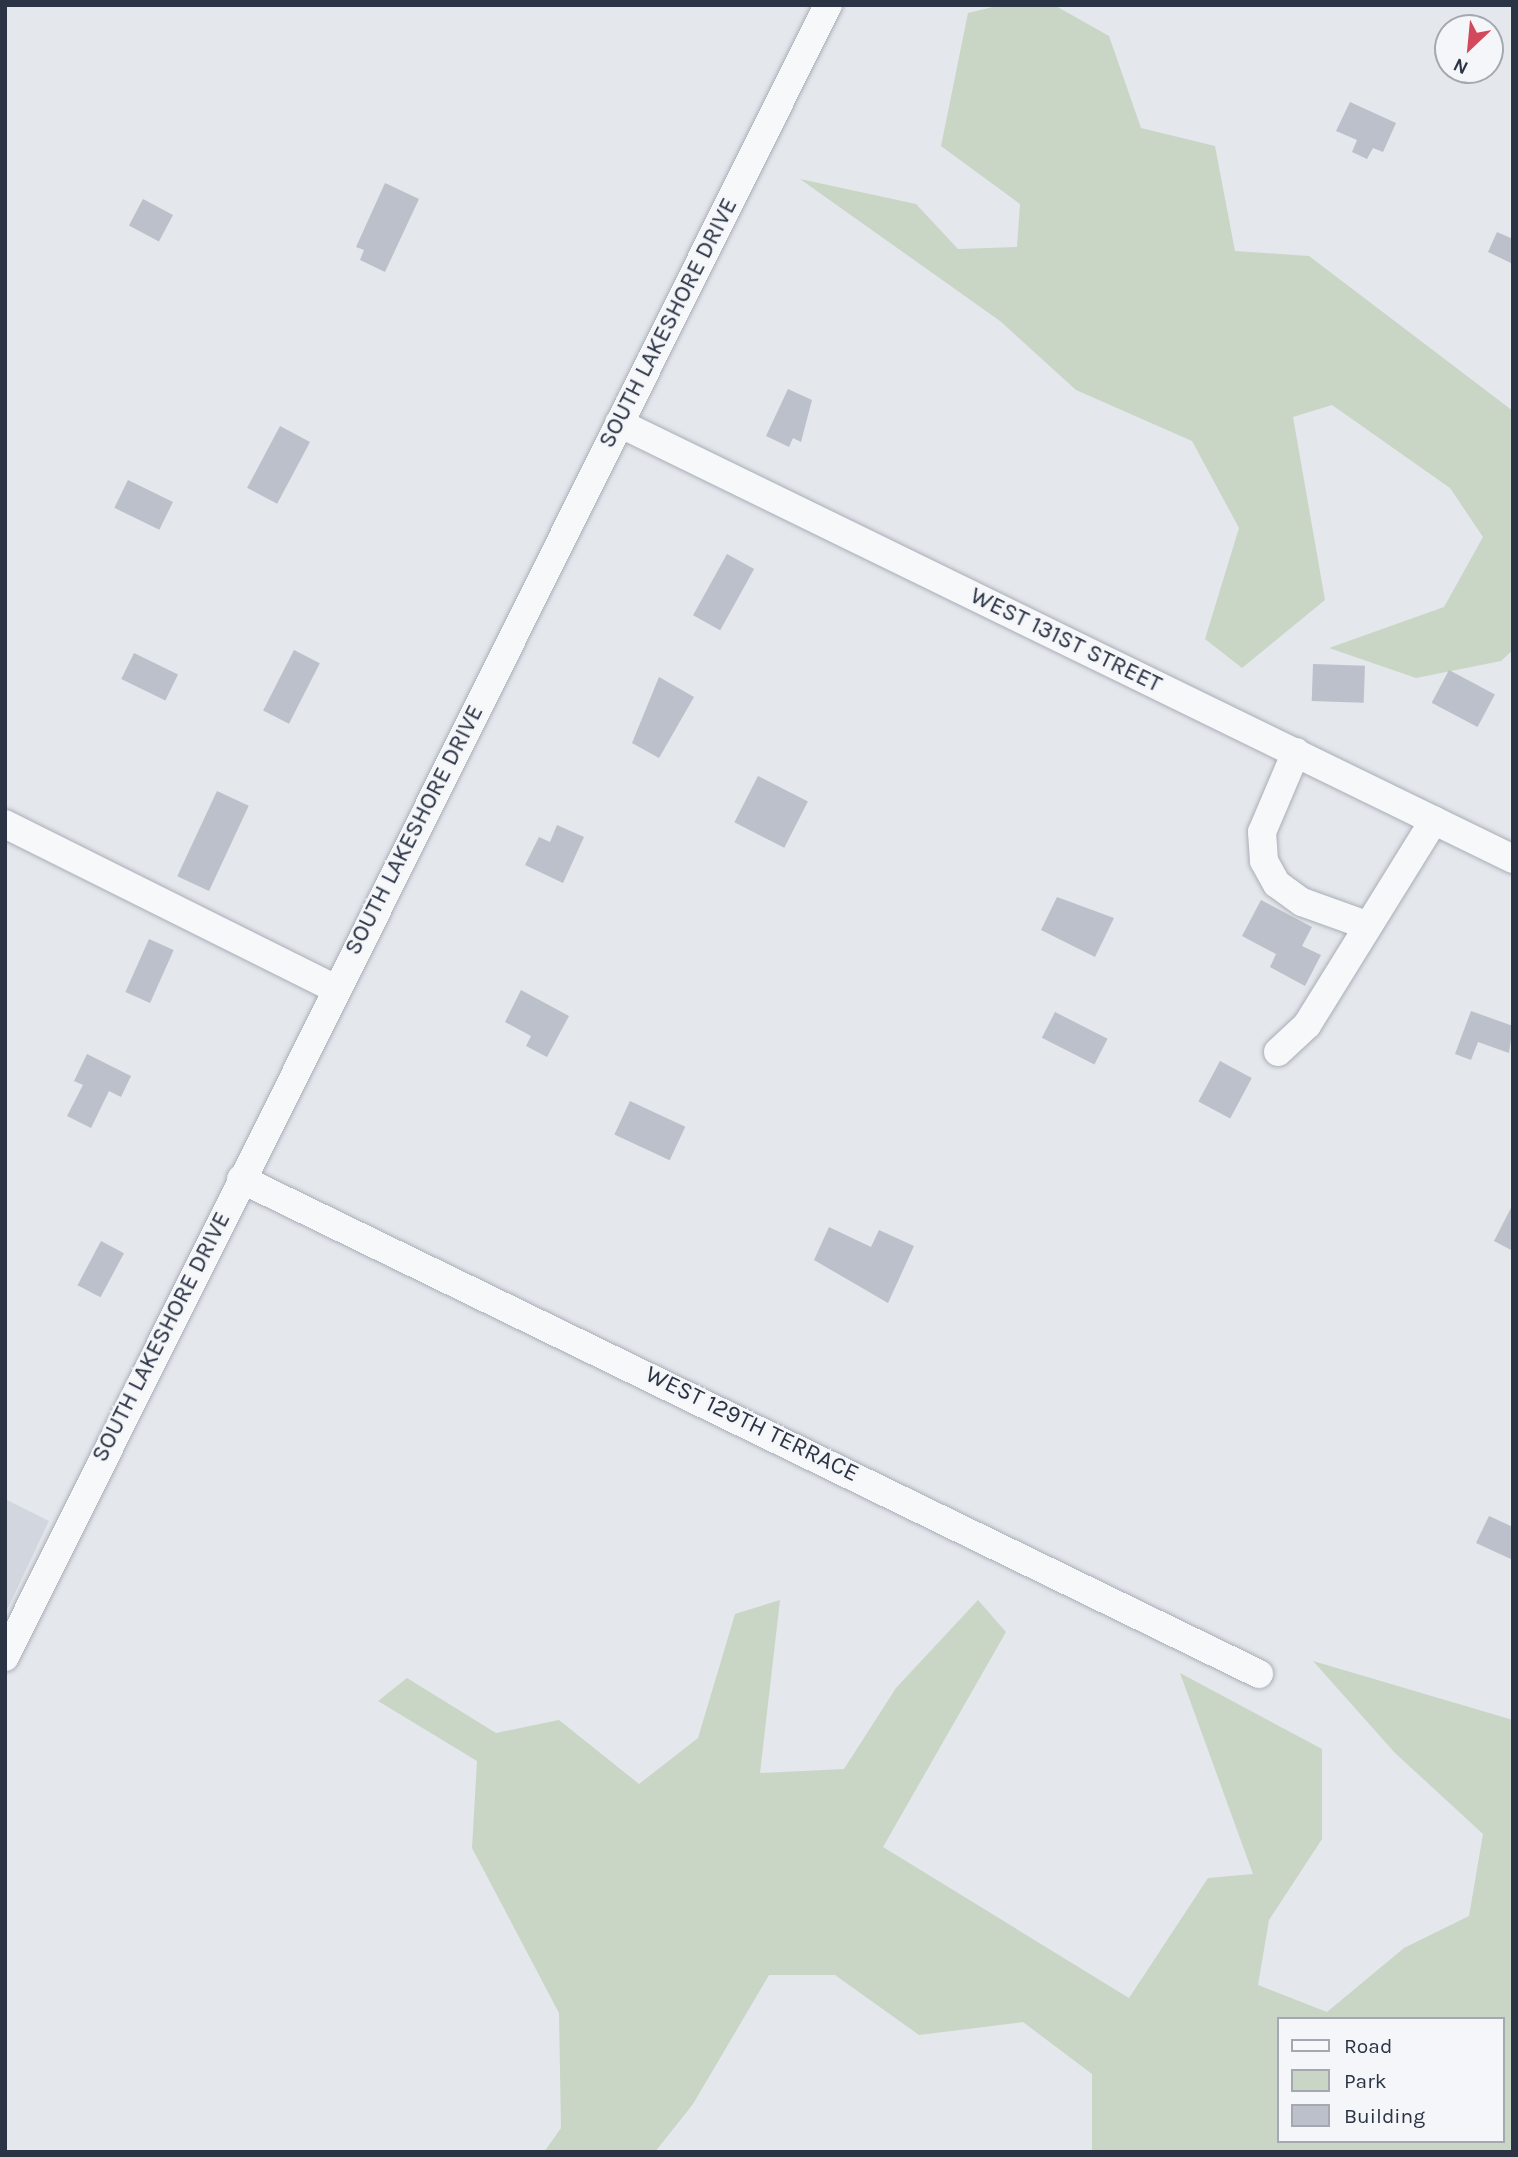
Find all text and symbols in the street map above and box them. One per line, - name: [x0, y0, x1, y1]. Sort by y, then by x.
- north arrow: [1434, 14, 1504, 84]
- text: N: [1450, 53, 1472, 79]
- street label: SOUTH LAKESHORE DRIVE: [592, 193, 744, 453]
- street label: WEST 131ST STREET: [965, 581, 1167, 699]
- street label: SOUTH LAKESHORE DRIVE: [338, 700, 490, 960]
- street label: SOUTH LAKESHORE DRIVE: [85, 1207, 237, 1467]
- street label: WEST 129TH TERRACE: [641, 1360, 863, 1488]
- legend: [1276, 2017, 1504, 2143]
- text: Road: [1344, 2034, 1392, 2058]
- text: Park: [1344, 2069, 1387, 2093]
- text: Building: [1344, 2104, 1425, 2128]

